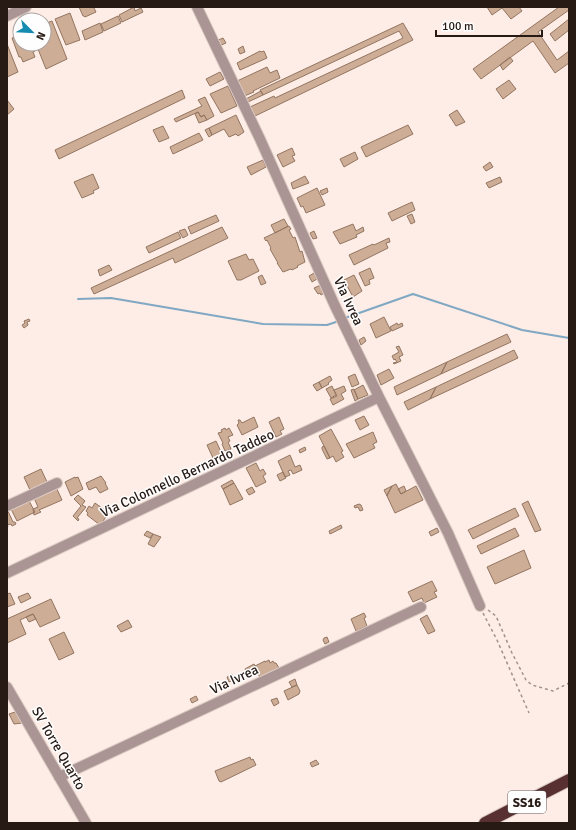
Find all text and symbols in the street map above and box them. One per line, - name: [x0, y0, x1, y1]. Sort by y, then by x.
- north arrow: [12, 12, 52, 52]
- scale bar: [436, 12, 542, 38]
- text: 100 m: [442, 19, 474, 34]
- text: N: [33, 30, 48, 42]
- street label: Via Ivrea: [330, 274, 367, 328]
- street label: Via Colonnello Bernardo Taddeo: [98, 426, 277, 521]
- street label: Via Ivrea: [207, 661, 261, 698]
- street label: SV Torre Quarto: [28, 704, 89, 793]
- road number: SS16: [508, 791, 546, 813]

